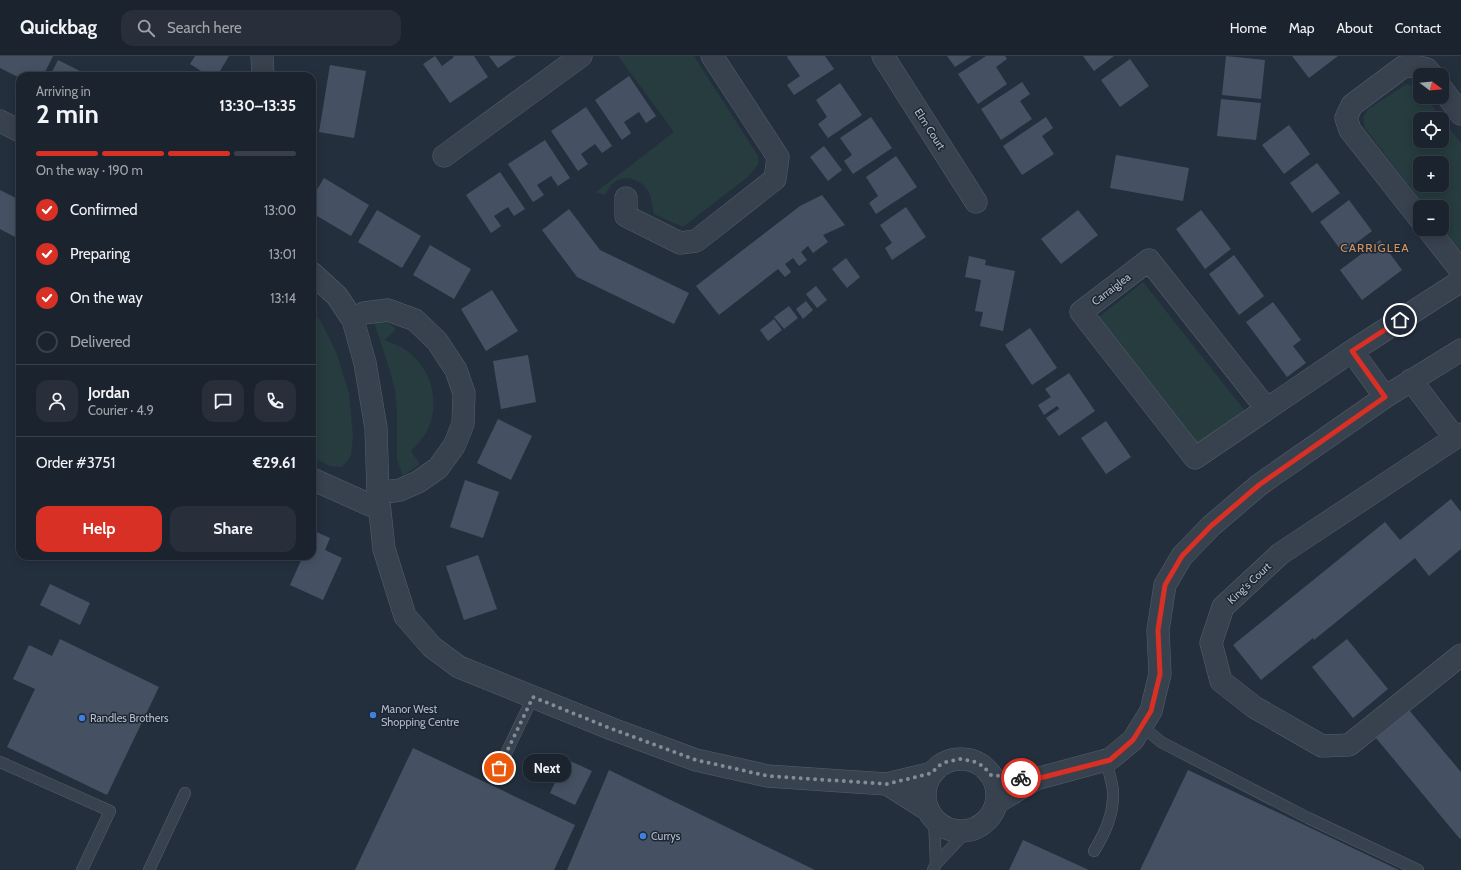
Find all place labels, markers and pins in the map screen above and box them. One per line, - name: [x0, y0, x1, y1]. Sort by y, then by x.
- pin: [1383, 303, 1417, 337]
- place label: Manor West Shopping Centre: [381, 702, 459, 729]
- marker: Manor West Shopping Centre: [368, 710, 378, 720]
- place label: Randles Brothers: [90, 711, 169, 725]
- marker: Randles Brothers: [77, 713, 87, 723]
- pin: [482, 751, 516, 785]
- callout: Next: [523, 754, 571, 782]
- place label: Currys: [651, 829, 681, 843]
- marker: Currys: [638, 831, 648, 841]

